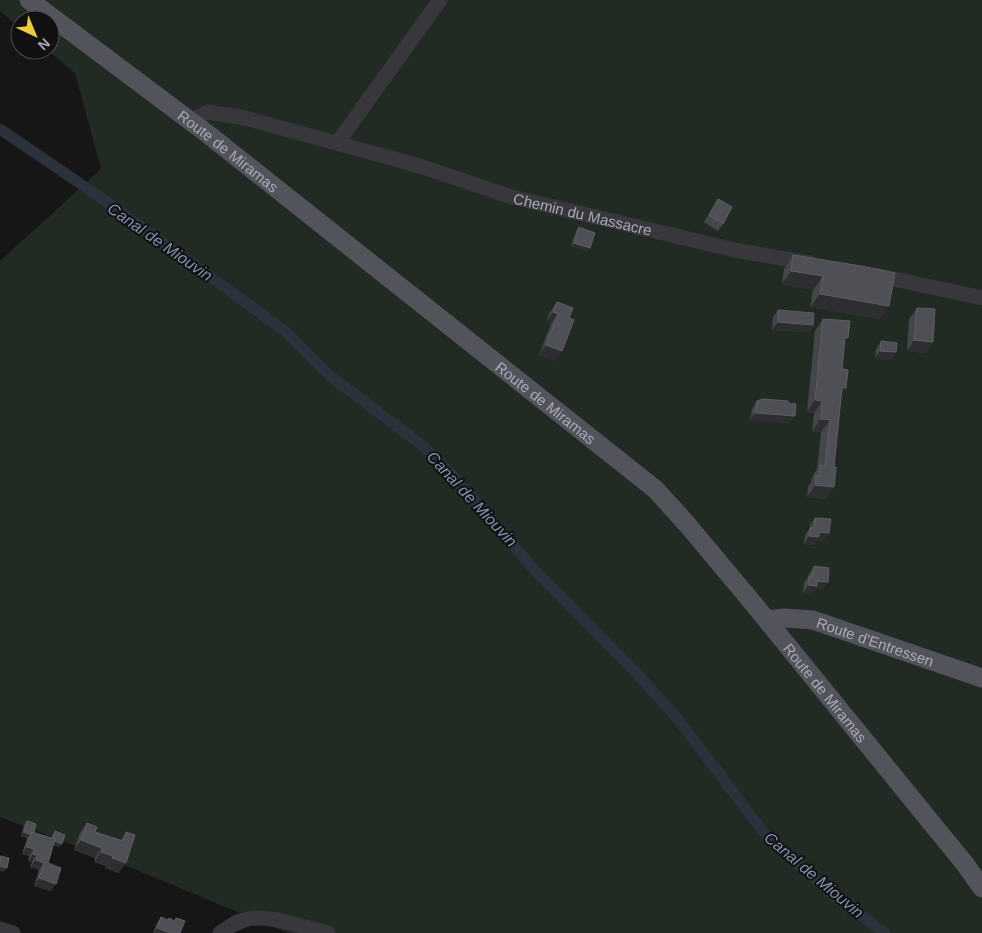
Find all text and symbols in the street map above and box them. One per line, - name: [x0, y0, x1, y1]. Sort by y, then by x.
- north arrow: [10, 10, 60, 60]
- text: N: [35, 35, 53, 54]
- street label: Route de Miramas: [175, 106, 282, 195]
- street label: Chemin du Massacre: [512, 189, 654, 238]
- water label: Canal de Miouvin: [104, 200, 216, 284]
- street label: Route de Miramas: [493, 358, 599, 447]
- water label: Canal de Miouvin: [424, 448, 520, 550]
- street label: Route d'Entressen: [814, 613, 936, 669]
- street label: Route de Miramas: [780, 640, 871, 745]
- water label: Canal de Miouvin: [761, 829, 867, 921]

